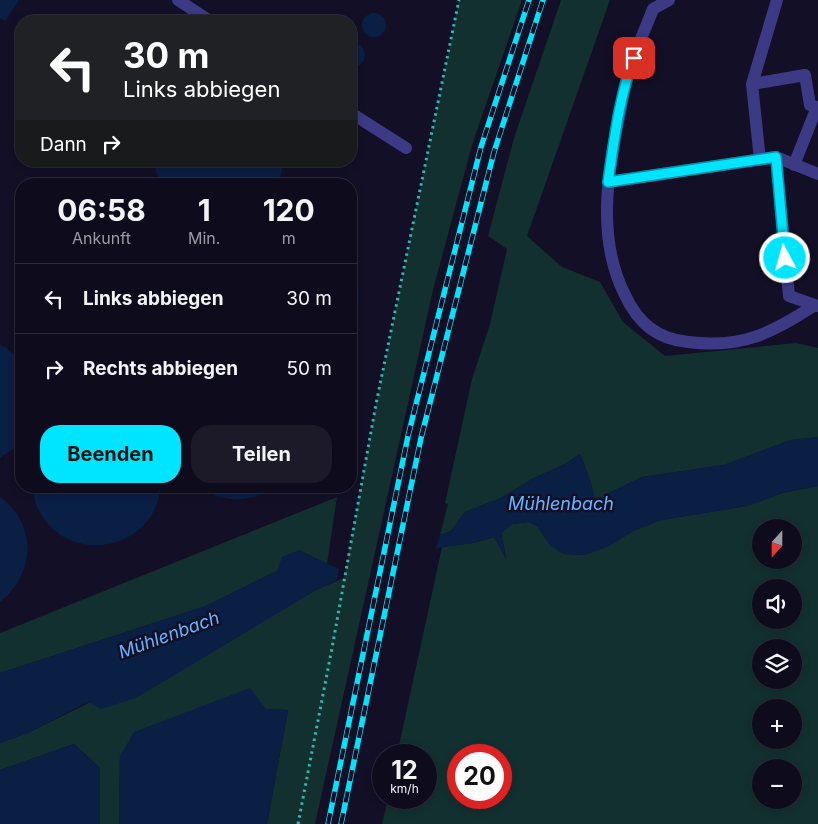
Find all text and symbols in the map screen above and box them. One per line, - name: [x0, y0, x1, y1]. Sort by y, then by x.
- text: 30 m: [123, 34, 209, 76]
- icon: left: [40, 35, 105, 100]
- pin: [613, 37, 655, 79]
- icon: arrive: [620, 44, 648, 72]
- text: Links abbiegen: [123, 76, 280, 102]
- icon: right: [97, 130, 125, 158]
- text: Dann: [40, 133, 87, 156]
- text: 06:58: [57, 192, 146, 228]
- text: 1: [198, 192, 211, 228]
- text: 120: [263, 192, 315, 228]
- text: Ankunft: [72, 228, 131, 248]
- text: Min.: [188, 228, 220, 248]
- text: m: [282, 228, 296, 248]
- position arrow: [758, 231, 810, 283]
- icon: left: [40, 285, 68, 313]
- text: Links abbiegen: [83, 287, 224, 310]
- text: 30 m: [286, 287, 332, 310]
- icon: right: [40, 355, 68, 383]
- text: Rechts abbiegen: [83, 357, 238, 380]
- text: 50 m: [286, 357, 332, 380]
- button: Beenden: [40, 425, 181, 483]
- button: Teilen: [191, 425, 332, 483]
- water label: Mühlenbach: [508, 493, 614, 514]
- north arrow: [752, 519, 802, 569]
- map controls: [752, 519, 802, 809]
- button: sound: [752, 579, 802, 629]
- water label: Mühlenbach: [115, 607, 222, 663]
- button: layers: [752, 639, 802, 689]
- button: +: [752, 699, 802, 749]
- speed limit sign: 20: [447, 744, 512, 809]
- text: 12: [391, 755, 418, 785]
- button: −: [752, 759, 802, 809]
- text: km/h: [390, 781, 419, 796]

